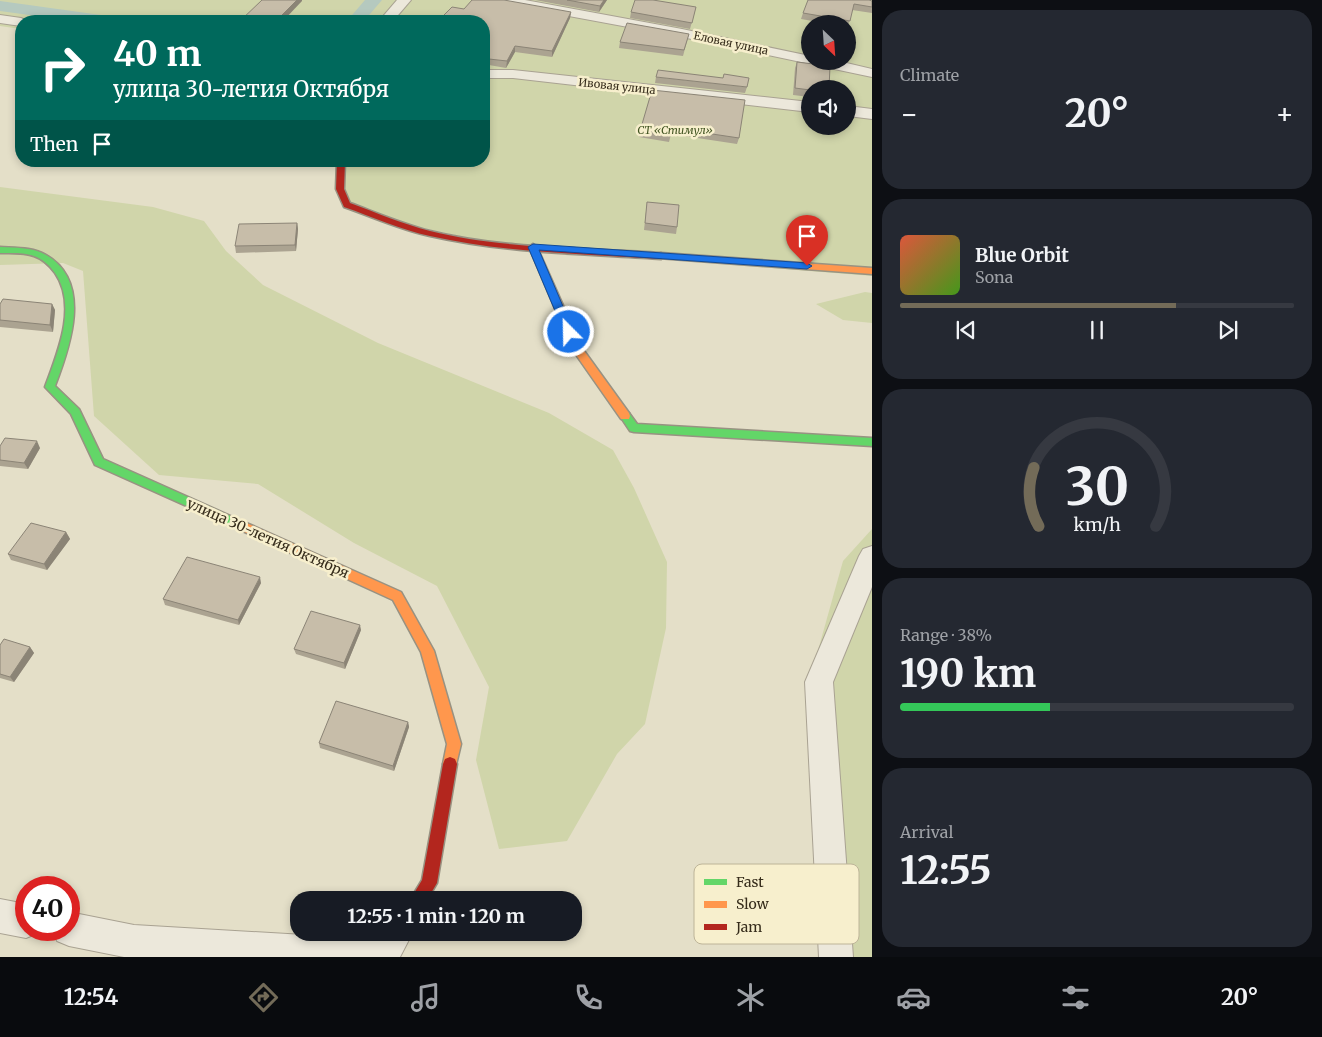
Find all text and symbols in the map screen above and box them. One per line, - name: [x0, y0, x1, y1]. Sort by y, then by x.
- north arrow: [801, 15, 856, 70]
- map controls: [801, 15, 856, 135]
- street label: Еловая улица: [692, 28, 770, 58]
- text: 40 m: [113, 32, 201, 76]
- icon: right: [30, 35, 95, 100]
- text: Climate: [900, 65, 959, 85]
- text: улица 30-летия Октября: [113, 75, 389, 103]
- street label: Ивовая улица: [578, 75, 656, 97]
- button: sound: [801, 80, 856, 135]
- text: 20°: [1065, 90, 1129, 137]
- text: −: [900, 96, 919, 132]
- text: +: [1275, 96, 1294, 132]
- park label: СТ «Стимул»: [637, 123, 713, 137]
- icon: arrive: [88, 130, 116, 158]
- text: Then: [30, 132, 78, 156]
- pin: [786, 215, 828, 266]
- icon: arrive: [793, 222, 821, 250]
- text: Blue Orbit: [975, 243, 1069, 267]
- text: Sona: [975, 267, 1013, 287]
- position arrow: [542, 305, 594, 357]
- icon: previous: [952, 316, 980, 344]
- icon: pause: [1083, 316, 1111, 344]
- icon: next: [1214, 316, 1242, 344]
- text: 30: [1065, 454, 1129, 519]
- street label: улица 30-летия Октября: [184, 494, 352, 582]
- text: km/h: [1073, 513, 1121, 536]
- text: Range · 38%: [900, 625, 992, 645]
- text: 190 km: [900, 650, 1036, 697]
- text: Arrival: [900, 822, 953, 842]
- text: 12:55: [900, 847, 991, 894]
- legend: [694, 864, 859, 944]
- text: Fast: [736, 873, 764, 891]
- speed limit sign: 40: [15, 876, 80, 941]
- text: Slow: [736, 895, 769, 913]
- text: 12:55 · 1 min · 120 m: [347, 904, 525, 928]
- text: Jam: [735, 918, 762, 936]
- icon: directions: [246, 980, 281, 1015]
- icon: music: [408, 980, 443, 1015]
- icon: phone: [571, 980, 606, 1015]
- icon: climate: [733, 980, 768, 1015]
- icon: car: [896, 980, 931, 1015]
- icon: filters: [1058, 980, 1093, 1015]
- text: 12:54: [64, 983, 118, 1011]
- text: 20°: [1221, 983, 1258, 1011]

